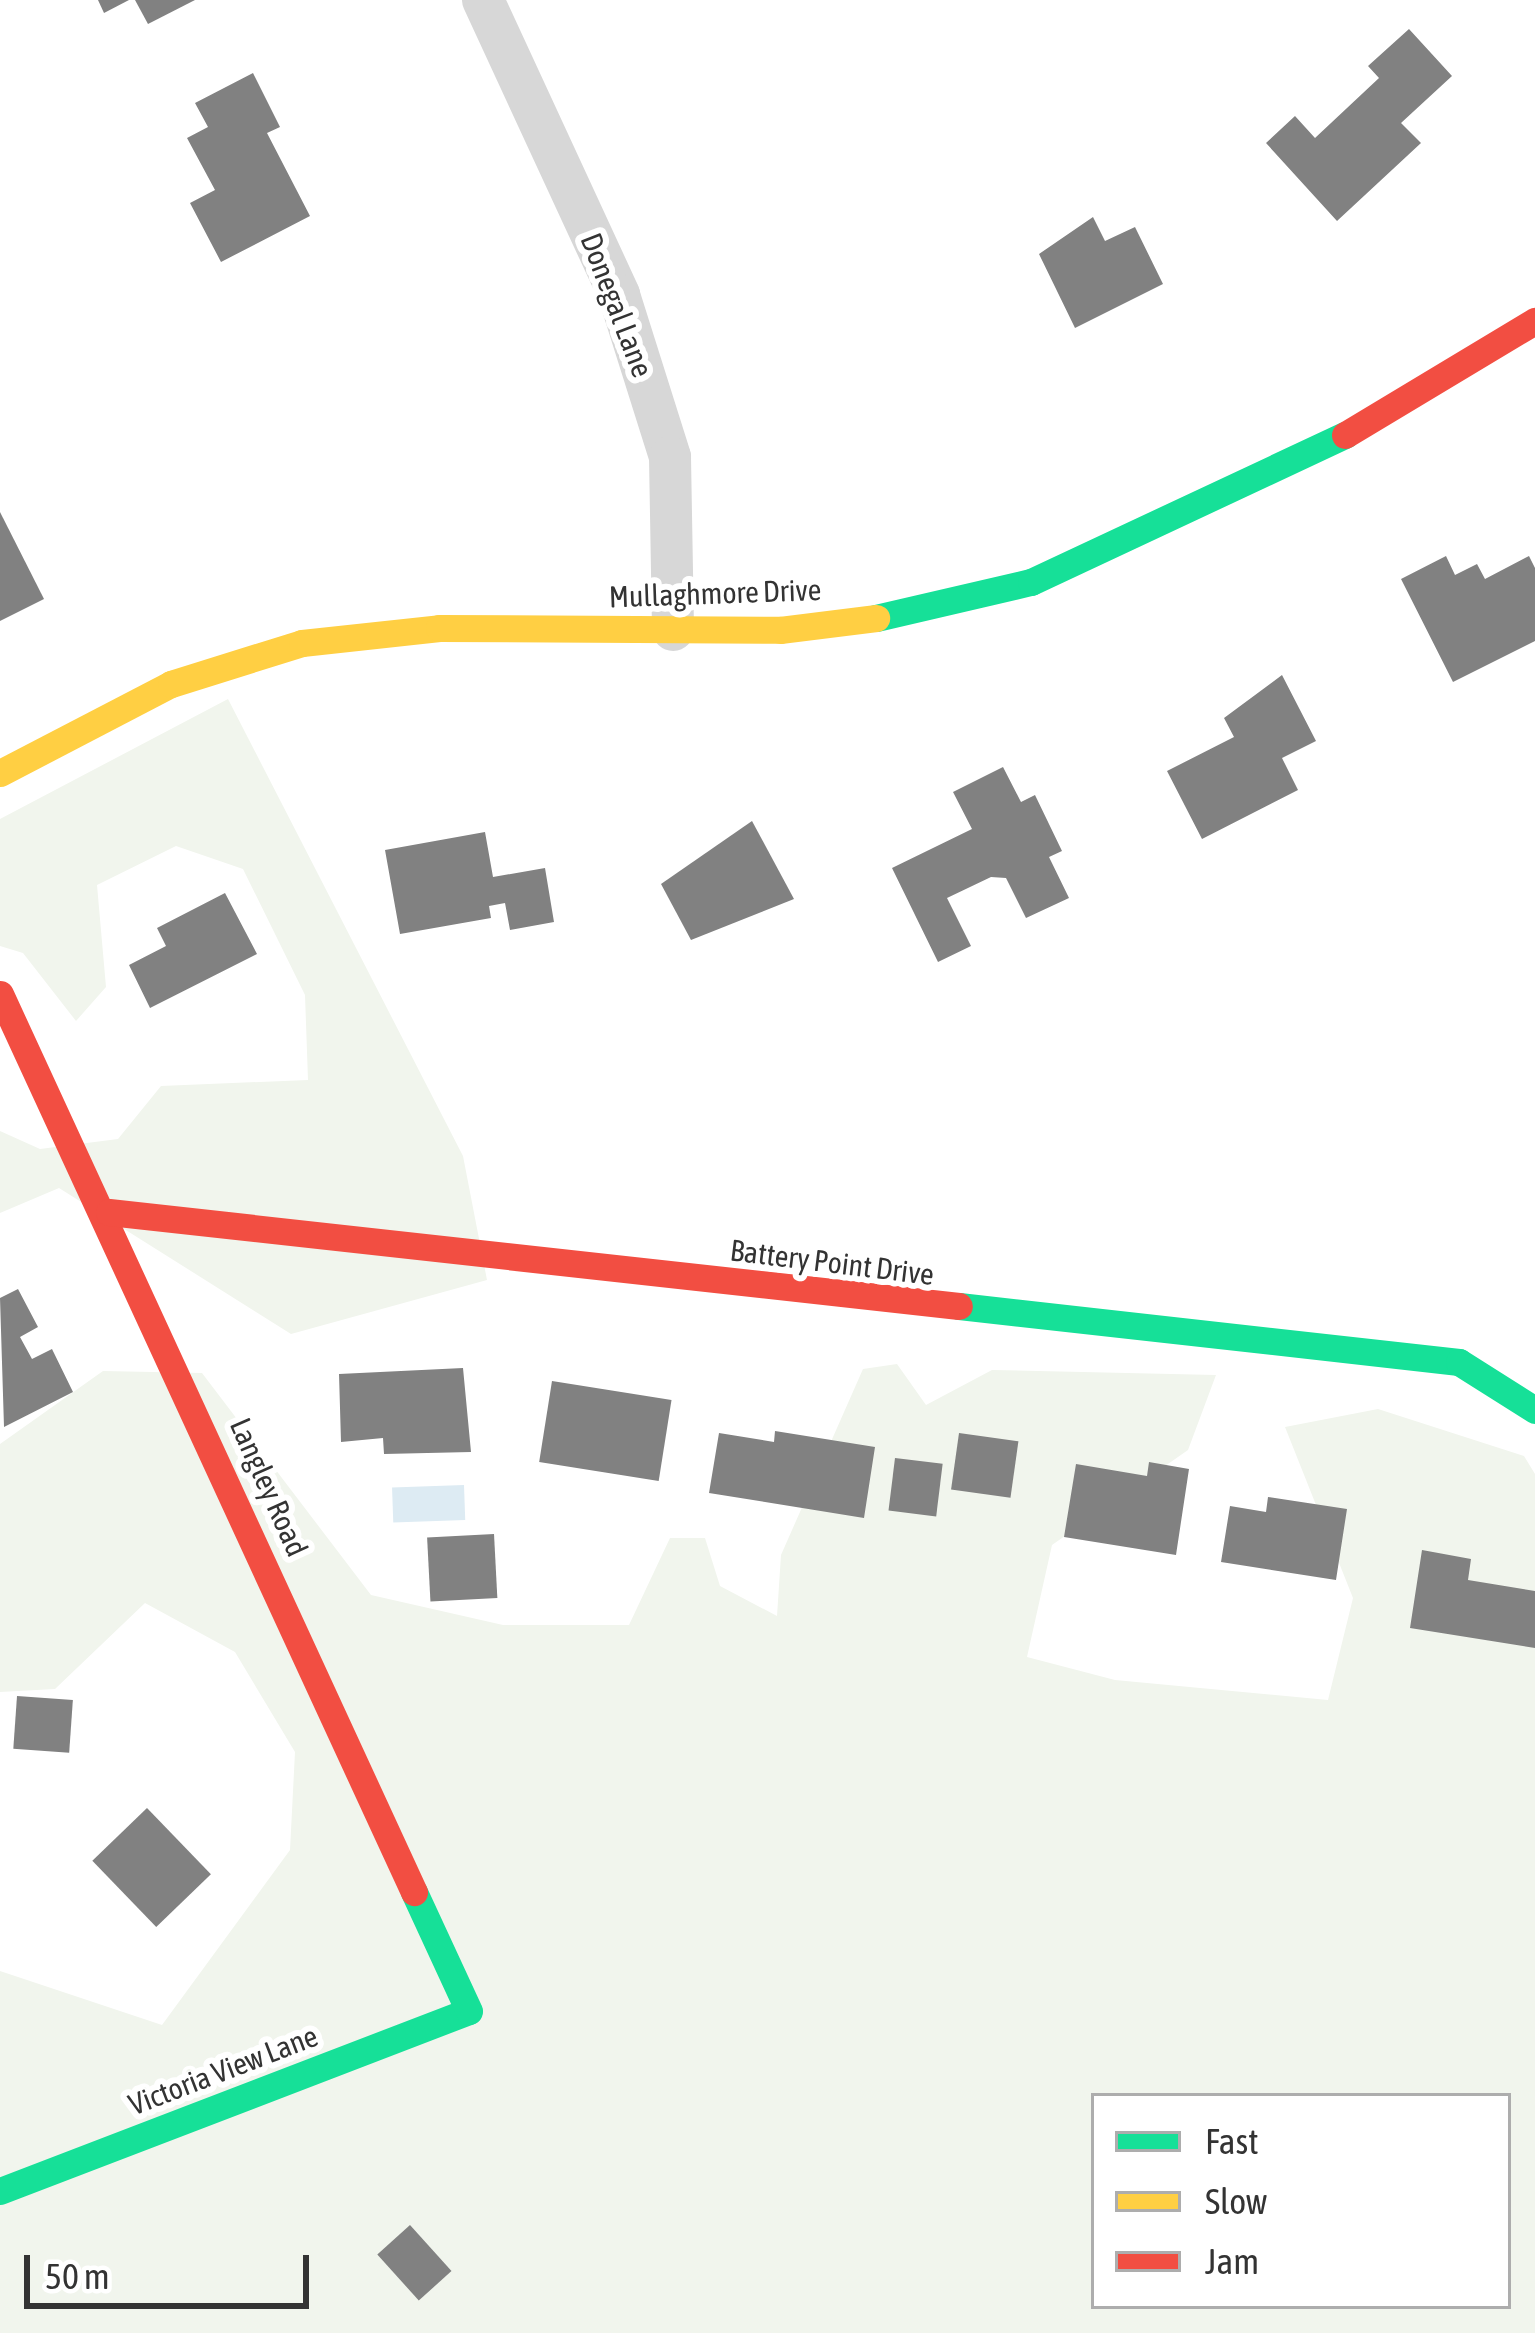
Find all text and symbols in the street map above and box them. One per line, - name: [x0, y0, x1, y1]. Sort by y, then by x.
- street label: Donegal Lane: [573, 228, 661, 382]
- street label: Mullaghmore Drive: [608, 571, 822, 615]
- street label: Battery Point Drive: [728, 1232, 936, 1292]
- street label: Langley Road: [223, 1412, 315, 1562]
- street label: Victoria View Lane: [123, 2017, 323, 2123]
- legend: [1091, 2093, 1511, 2309]
- text: Fast: [1205, 2120, 1259, 2162]
- text: Slow: [1205, 2180, 1267, 2222]
- scale bar: [30, 2231, 315, 2305]
- text: Jam: [1205, 2240, 1259, 2282]
- text: 50 m: [45, 2255, 110, 2297]

